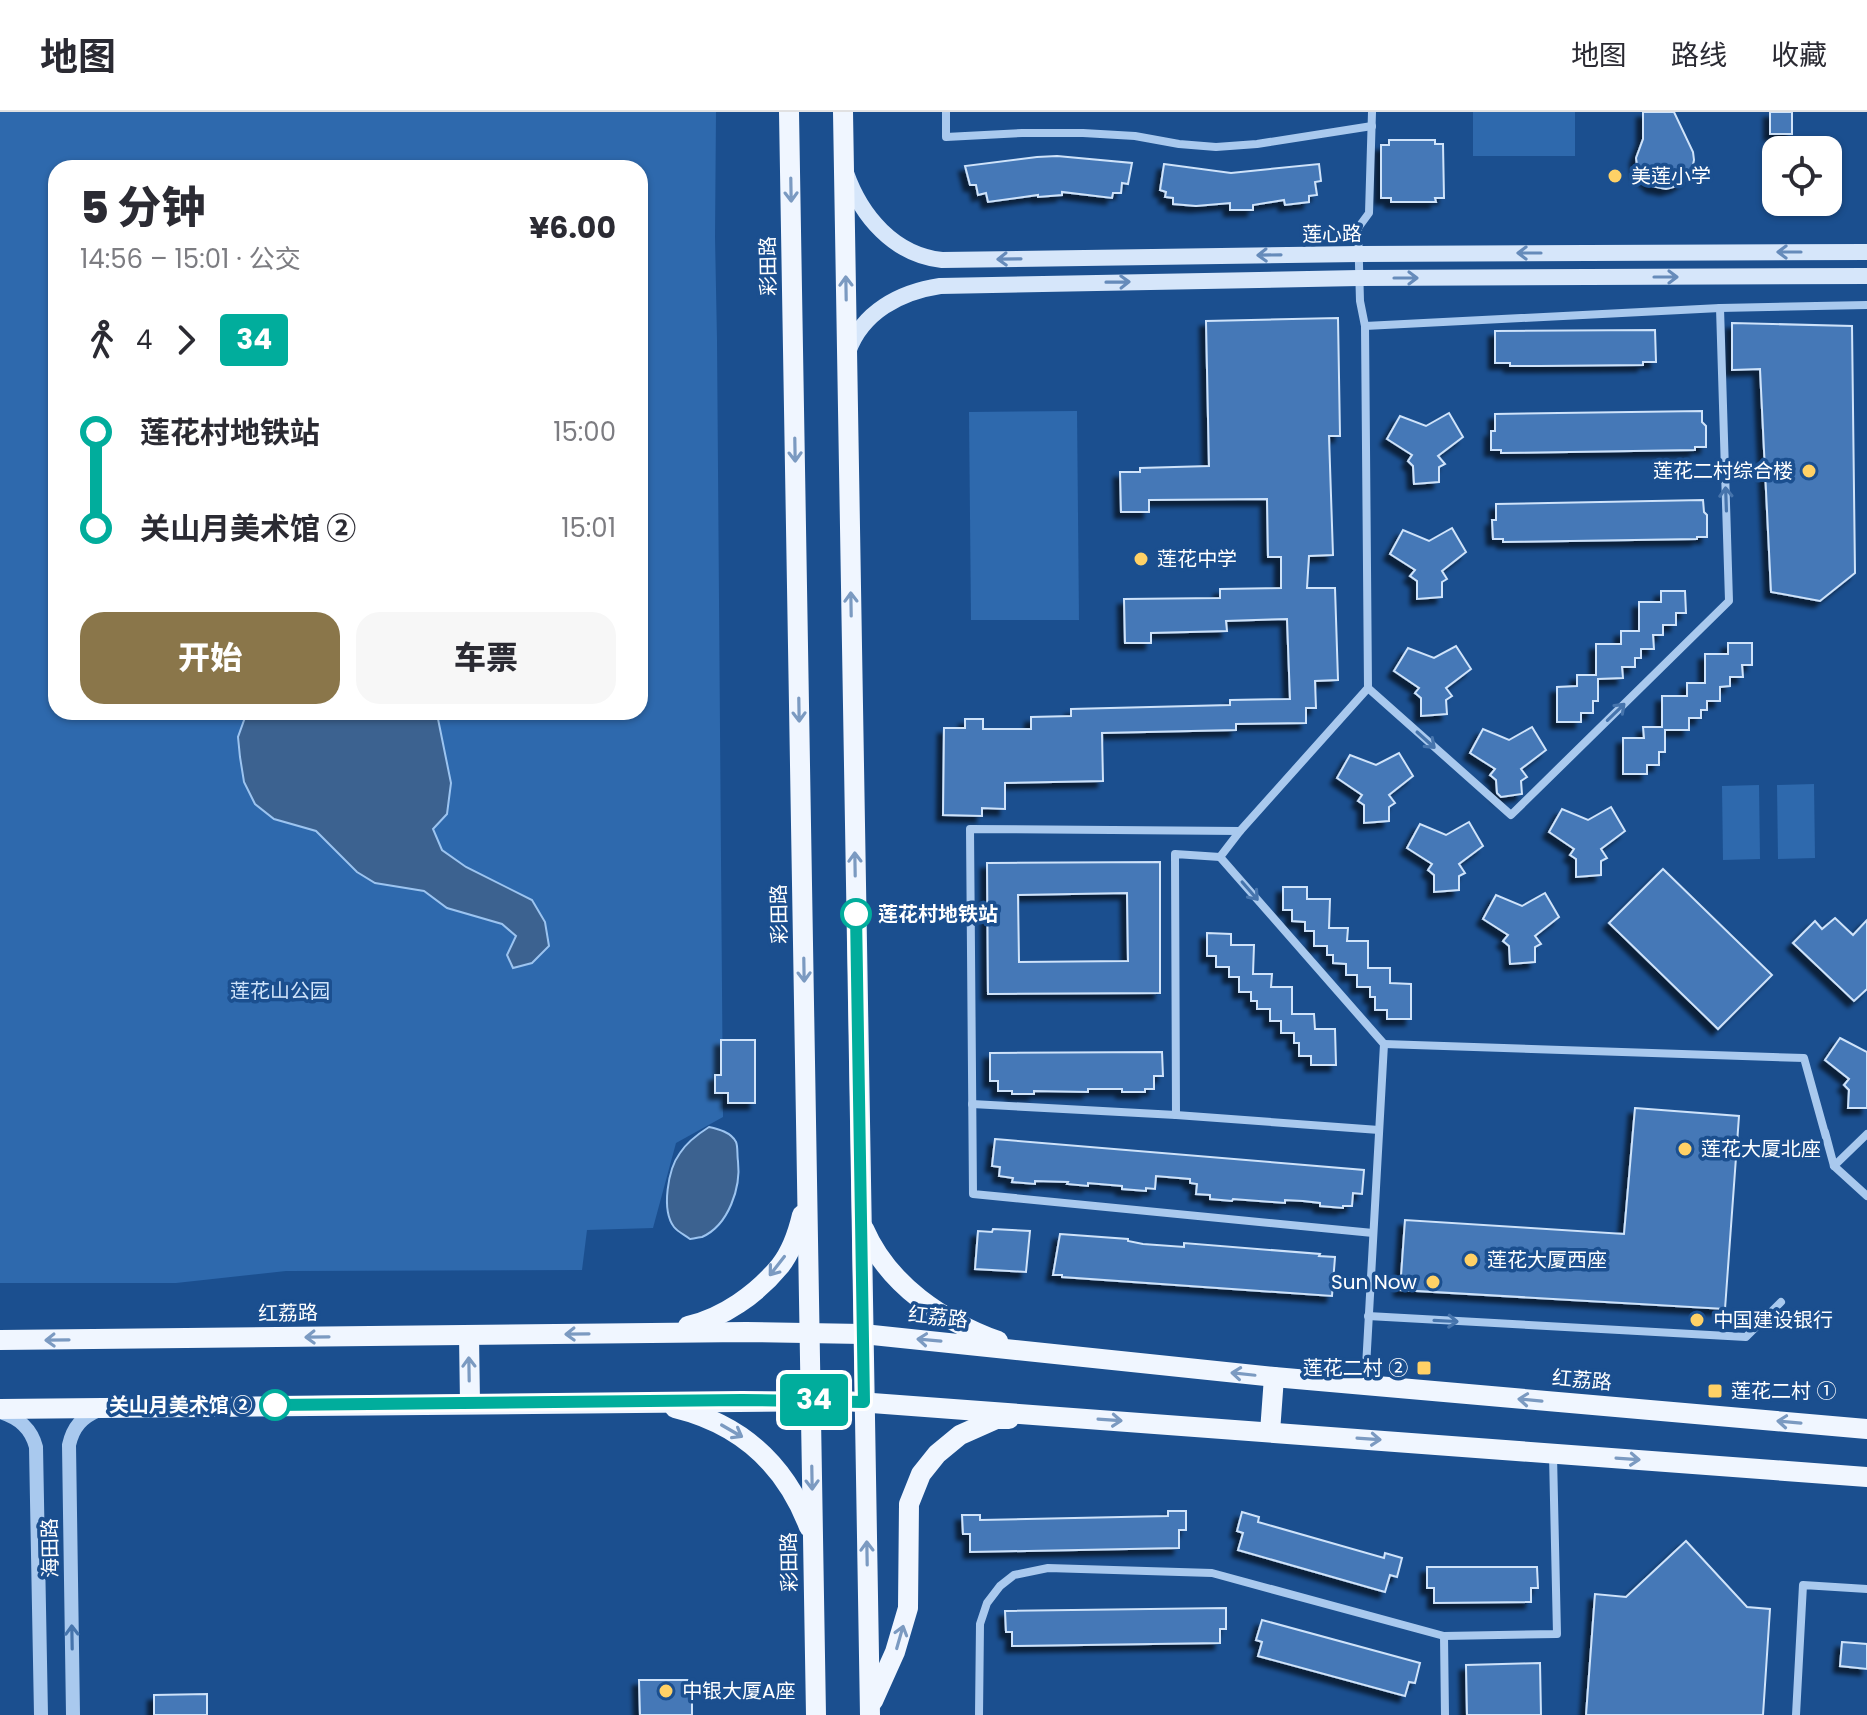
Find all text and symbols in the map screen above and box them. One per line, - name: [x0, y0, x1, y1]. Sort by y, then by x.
- text: 地图: [40, 30, 116, 83]
- text: 地图: [1571, 36, 1627, 75]
- text: 路线: [1671, 36, 1727, 75]
- text: 收藏: [1771, 36, 1827, 75]
- map controls: [1762, 136, 1842, 216]
- button: locate: [1762, 136, 1842, 216]
- place label: 美莲小学: [1631, 162, 1711, 190]
- marker: 美莲小学: [1606, 167, 1624, 185]
- one-way arrow: [783, 176, 798, 203]
- text: 5 分钟: [80, 177, 205, 238]
- text: ¥6.00: [529, 206, 616, 249]
- street label: 莲心路: [1302, 219, 1362, 249]
- street label: 彩田路: [753, 236, 783, 296]
- text: 14:56 – 15:01 · 公交: [80, 241, 301, 277]
- one-way arrow: [1516, 245, 1543, 261]
- one-way arrow: [1776, 245, 1803, 260]
- one-way arrow: [1256, 247, 1283, 263]
- one-way arrow: [996, 252, 1023, 267]
- one-way arrow: [1652, 269, 1679, 285]
- one-way arrow: [1392, 270, 1419, 286]
- one-way arrow: [838, 275, 854, 302]
- one-way arrow: [1104, 275, 1131, 290]
- icon: walk: [80, 318, 124, 362]
- icon: forward: [164, 318, 208, 362]
- text: 34: [236, 320, 272, 359]
- text: 4: [136, 322, 152, 358]
- text: 莲花村地铁站: [140, 411, 320, 454]
- text: 15:00: [553, 414, 616, 450]
- one-way arrow: [787, 436, 803, 463]
- place label: 莲花二村综合楼: [1653, 457, 1793, 485]
- marker: 莲花二村综合楼: [1800, 462, 1818, 480]
- one-way arrow: [1718, 486, 1734, 513]
- text: 关山月美术馆 ②: [140, 507, 356, 550]
- text: 15:01: [561, 510, 616, 546]
- place label: 莲花中学: [1157, 545, 1237, 573]
- marker: 莲花中学: [1132, 550, 1150, 568]
- one-way arrow: [843, 591, 859, 618]
- button: 开始: [80, 612, 340, 704]
- button: 车票: [356, 612, 616, 704]
- one-way arrow: [791, 696, 807, 723]
- one-way arrow: [1606, 703, 1625, 722]
- one-way arrow: [1416, 731, 1436, 749]
- one-way arrow: [848, 851, 863, 878]
- one-way arrow: [1241, 880, 1259, 900]
- street label: 彩田路: [764, 884, 794, 944]
- marker: 莲花村地铁站: [841, 899, 871, 929]
- place label: 莲花村地铁站: [878, 900, 998, 928]
- one-way arrow: [796, 956, 811, 983]
- park label: 莲花山公园: [230, 977, 330, 1005]
- place label: 莲花大厦北座: [1701, 1135, 1821, 1163]
- marker: 莲花大厦北座: [1676, 1140, 1694, 1158]
- place label: 莲花大厦西座: [1487, 1246, 1607, 1274]
- marker: 莲花大厦西座: [1462, 1251, 1480, 1269]
- one-way arrow: [769, 1255, 786, 1276]
- place label: Sun Now: [1331, 1268, 1418, 1296]
- marker: Sun Now: [1424, 1273, 1442, 1291]
- street label: 红荔路: [258, 1298, 318, 1328]
- street label: 红荔路: [907, 1300, 969, 1334]
- place label: 中国建设银行: [1713, 1306, 1833, 1334]
- marker: 中国建设银行: [1688, 1311, 1706, 1329]
- one-way arrow: [1432, 1313, 1459, 1328]
- one-way arrow: [564, 1326, 591, 1341]
- one-way arrow: [304, 1329, 331, 1344]
- one-way arrow: [44, 1332, 71, 1347]
- one-way arrow: [916, 1332, 943, 1347]
- place label: 莲花二村 ②: [1303, 1354, 1408, 1382]
- one-way arrow: [461, 1356, 477, 1383]
- marker: 莲花二村 ②: [1415, 1359, 1433, 1377]
- street label: 红荔路: [1551, 1363, 1613, 1397]
- one-way arrow: [1230, 1366, 1257, 1381]
- line badge: 34: [778, 1374, 850, 1426]
- place label: 莲花二村 ①: [1731, 1377, 1836, 1405]
- text: 34: [796, 1380, 832, 1419]
- marker: 莲花二村 ①: [1706, 1382, 1724, 1400]
- marker: 关山月美术馆 ②: [260, 1390, 290, 1420]
- place label: 关山月美术馆 ②: [109, 1391, 253, 1419]
- one-way arrow: [1517, 1392, 1544, 1407]
- one-way arrow: [1096, 1413, 1123, 1428]
- one-way arrow: [1776, 1414, 1803, 1429]
- one-way arrow: [720, 1423, 743, 1439]
- one-way arrow: [1355, 1432, 1382, 1447]
- one-way arrow: [1614, 1452, 1641, 1467]
- one-way arrow: [804, 1464, 820, 1491]
- street label: 海田路: [35, 1518, 65, 1578]
- street label: 彩田路: [774, 1532, 804, 1592]
- one-way arrow: [859, 1540, 875, 1567]
- one-way arrow: [64, 1624, 79, 1651]
- one-way arrow: [893, 1624, 908, 1650]
- place label: 中银大厦A座: [682, 1677, 795, 1705]
- marker: 中银大厦A座: [657, 1682, 675, 1700]

